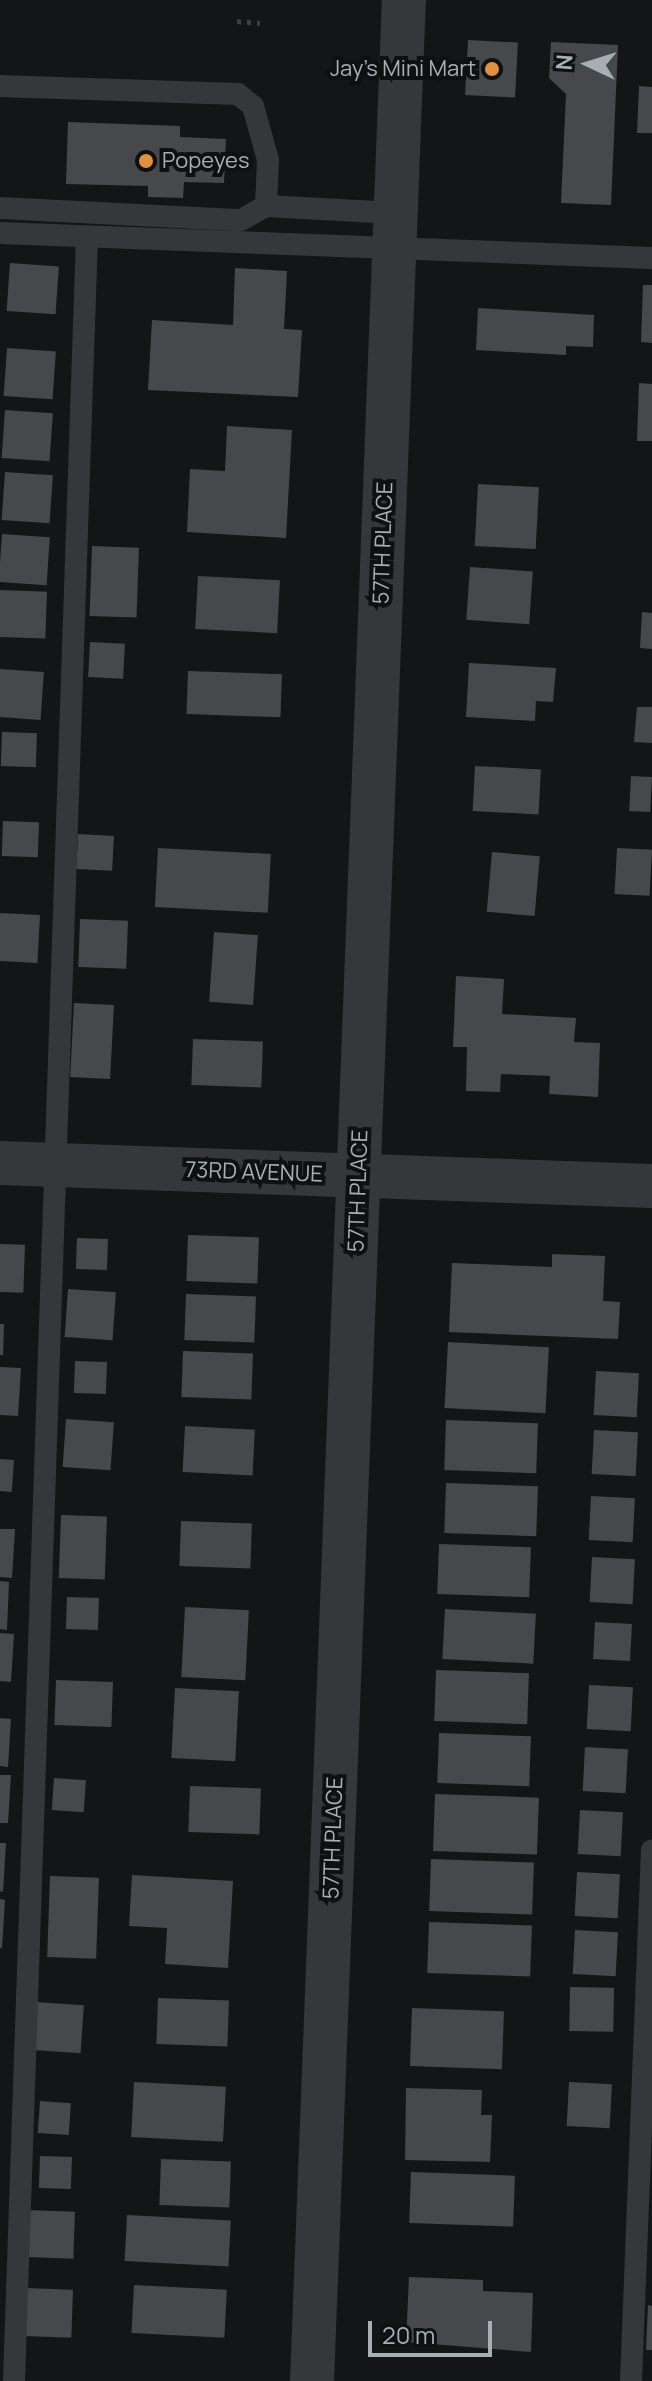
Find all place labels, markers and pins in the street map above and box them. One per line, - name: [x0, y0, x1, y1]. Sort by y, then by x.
- place label: Jay's Mini Mart: [330, 56, 476, 82]
- marker: Jay's Mini Mart: [483, 60, 501, 78]
- place label: Popeyes: [162, 148, 249, 174]
- marker: Popeyes: [137, 152, 155, 170]

